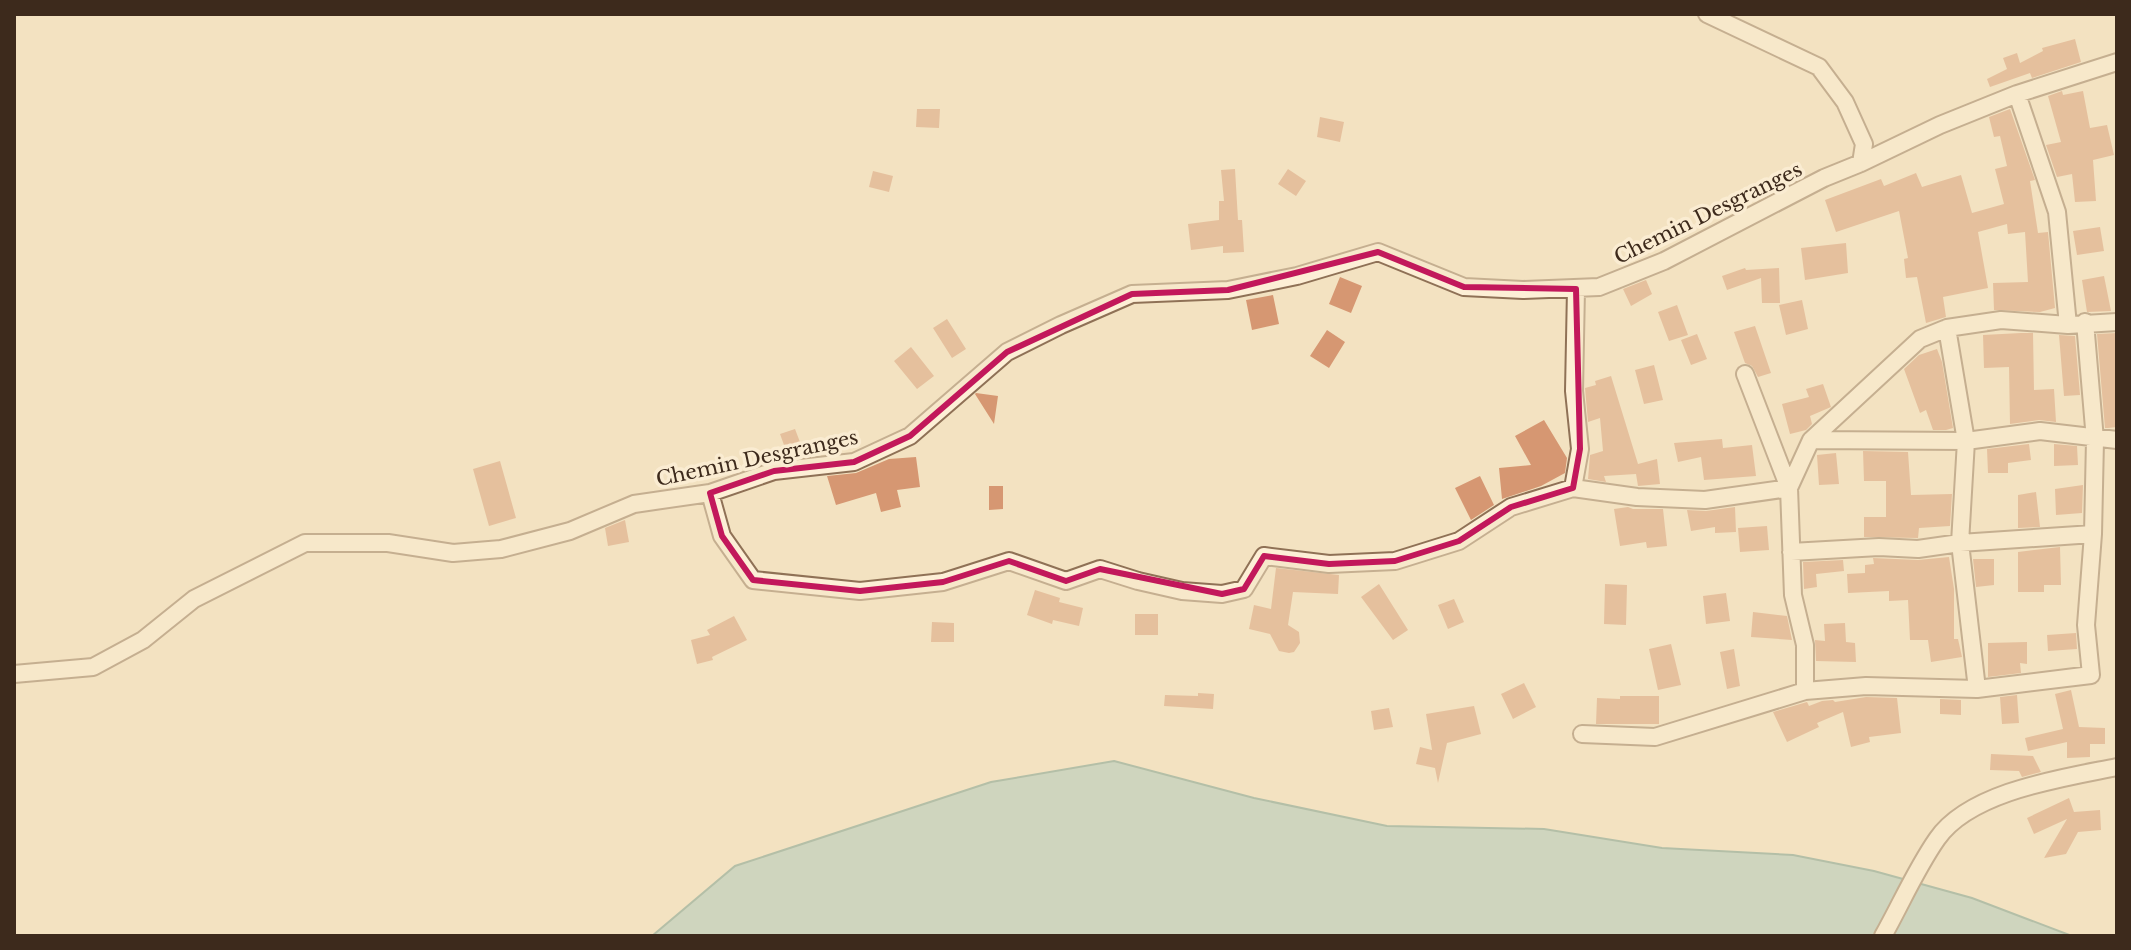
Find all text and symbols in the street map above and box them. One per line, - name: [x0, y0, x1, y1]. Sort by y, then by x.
- street label: Chemin Desgranges: [1610, 157, 1806, 269]
- street label: Chemin Desgranges: [654, 425, 860, 491]

